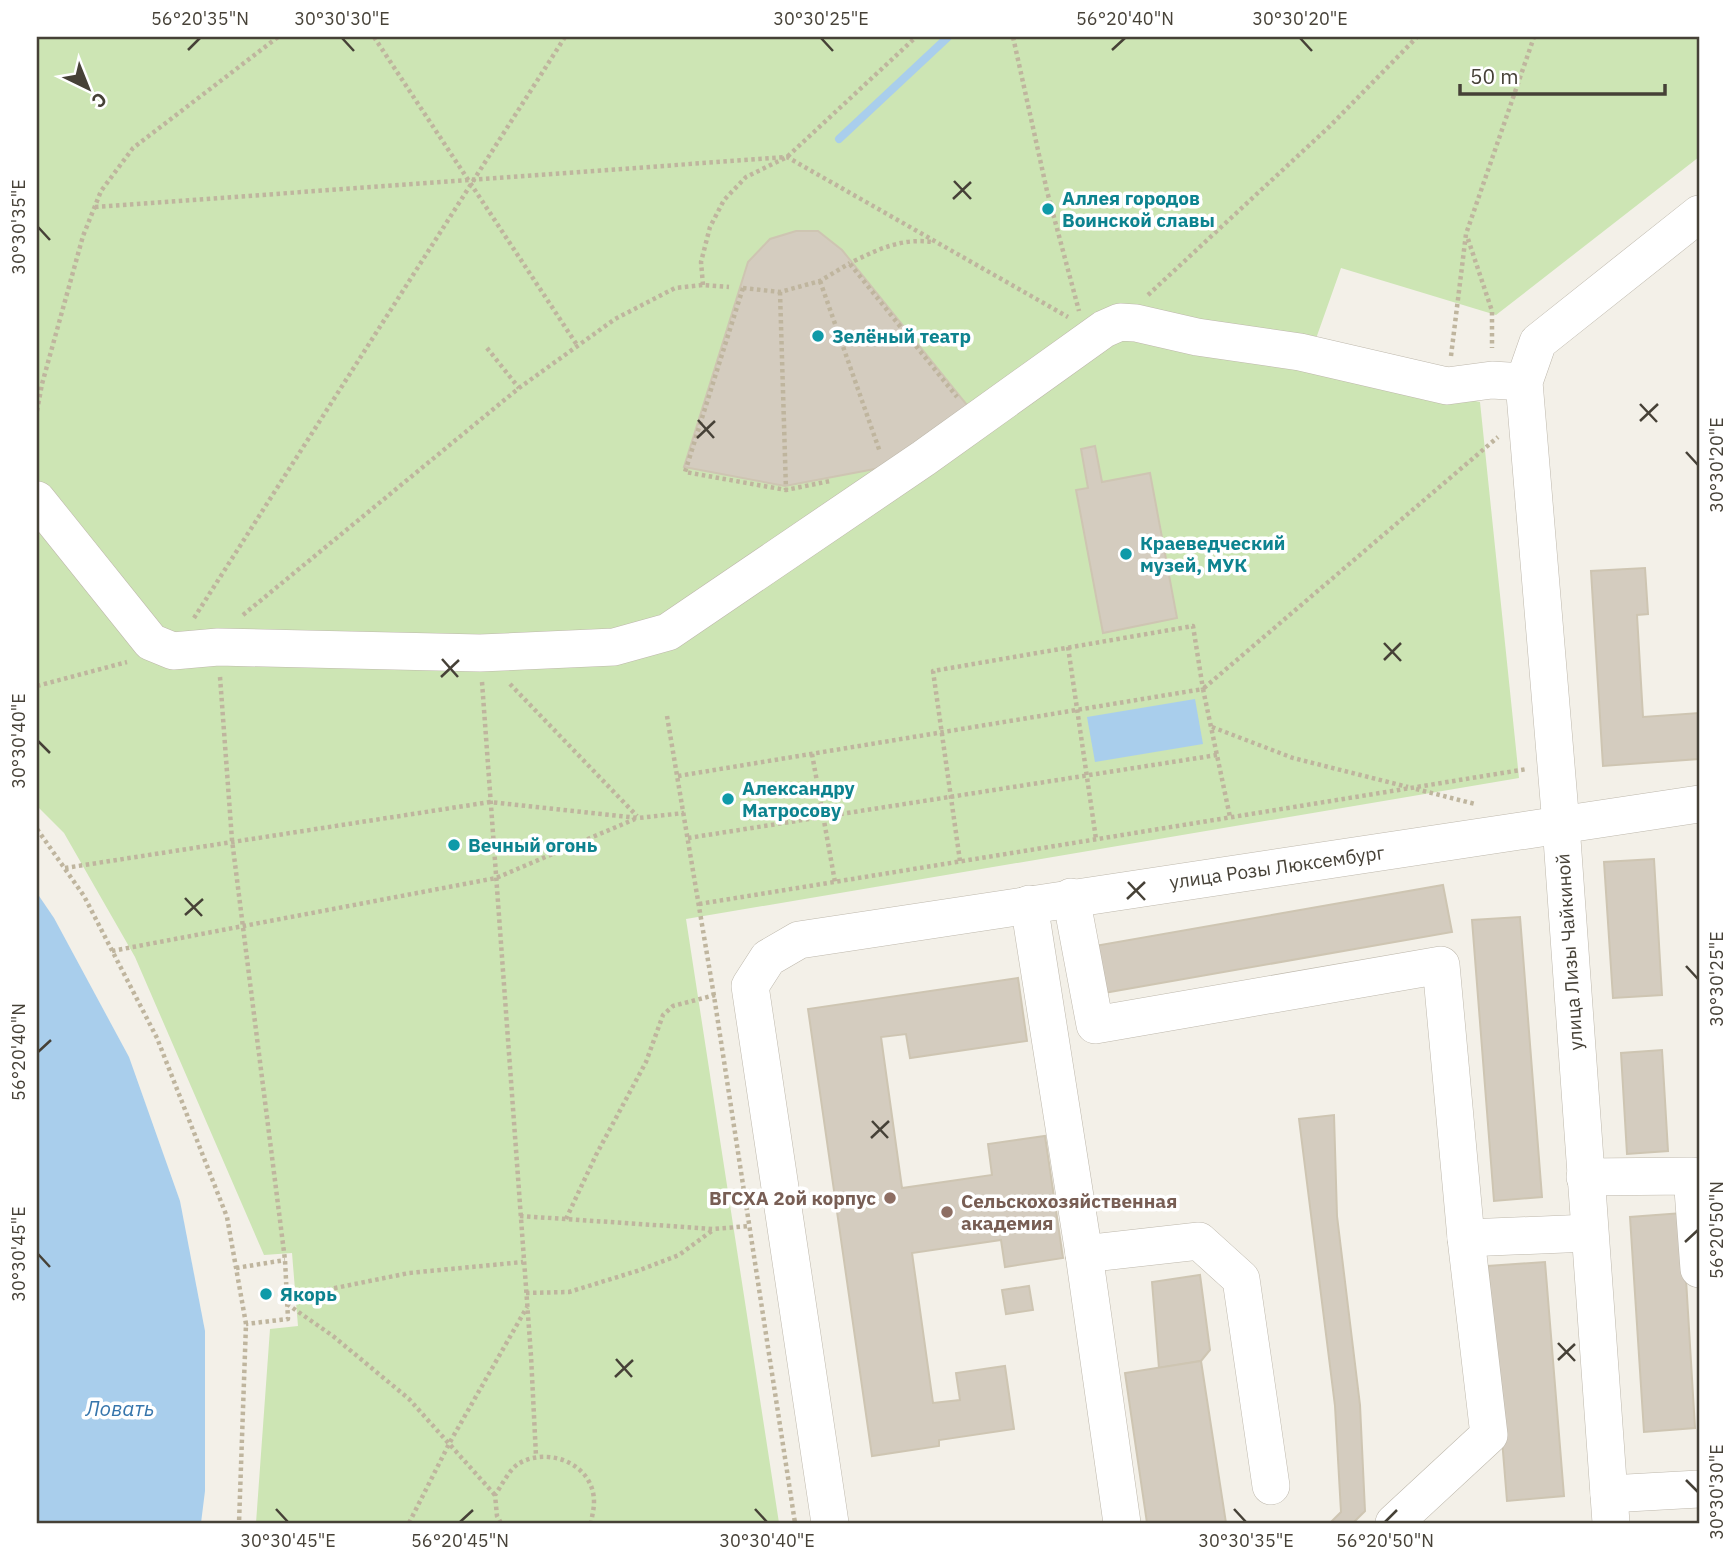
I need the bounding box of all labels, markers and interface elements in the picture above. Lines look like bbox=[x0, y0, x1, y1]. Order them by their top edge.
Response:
text: 56°20'35"N bbox=[151, 7, 249, 30]
text: 30°30'30"E bbox=[294, 7, 390, 30]
text: 30°30'25"E bbox=[773, 7, 869, 30]
text: 56°20'40"N bbox=[1076, 7, 1174, 30]
text: 30°30'20"E bbox=[1252, 7, 1348, 30]
north arrow bbox=[52, 52, 122, 122]
scale bar bbox=[1460, 52, 1664, 96]
text: 50 m bbox=[1470, 62, 1519, 90]
text: С bbox=[87, 87, 112, 113]
text: 30°30'35"E bbox=[7, 179, 30, 275]
place label: Аллея городов Воинской славы bbox=[1062, 186, 1215, 232]
marker: Аллея городов Воинской славы bbox=[1040, 201, 1056, 217]
place label: Зелёный театр bbox=[832, 324, 971, 348]
marker: Зелёный театр bbox=[810, 328, 826, 344]
text: 30°30'20"E bbox=[1705, 417, 1728, 513]
place label: Краеведческий музей, МУК bbox=[1140, 531, 1285, 577]
marker: Краеведческий музей, МУК bbox=[1118, 546, 1134, 562]
text: 30°30'40"E bbox=[7, 693, 30, 789]
place label: Александру Матросову bbox=[742, 776, 856, 822]
marker: Александру Матросову bbox=[720, 791, 736, 807]
place label: Вечный огонь bbox=[468, 833, 598, 857]
marker: Вечный огонь bbox=[446, 837, 462, 853]
street label: улица Розы Люксембург bbox=[1168, 840, 1386, 894]
street label: улица Лизы Чайкиной bbox=[1550, 853, 1588, 1051]
text: 30°30'25"E bbox=[1705, 931, 1728, 1027]
text: 56°20'40"N bbox=[7, 1003, 30, 1101]
text: 56°20'50"N bbox=[1705, 1181, 1728, 1279]
place label: ВГСХА 2ой корпус bbox=[709, 1186, 876, 1210]
place label: Сельскохозяйственная академия bbox=[961, 1189, 1177, 1235]
marker: ВГСХА 2ой корпус bbox=[882, 1190, 898, 1206]
marker: Сельскохозяйственная академия bbox=[939, 1204, 955, 1220]
text: 30°30'45"E bbox=[7, 1206, 30, 1302]
place label: Якорь bbox=[280, 1282, 337, 1306]
marker: Якорь bbox=[258, 1286, 274, 1302]
water label: Ловать bbox=[85, 1394, 154, 1422]
text: 30°30'30"E bbox=[1705, 1444, 1728, 1540]
text: 30°30'45"E bbox=[240, 1529, 336, 1552]
text: 56°20'45"N bbox=[411, 1529, 509, 1552]
text: 30°30'40"E bbox=[719, 1529, 815, 1552]
text: 30°30'35"E bbox=[1198, 1529, 1294, 1552]
text: 56°20'50"N bbox=[1336, 1529, 1434, 1552]

